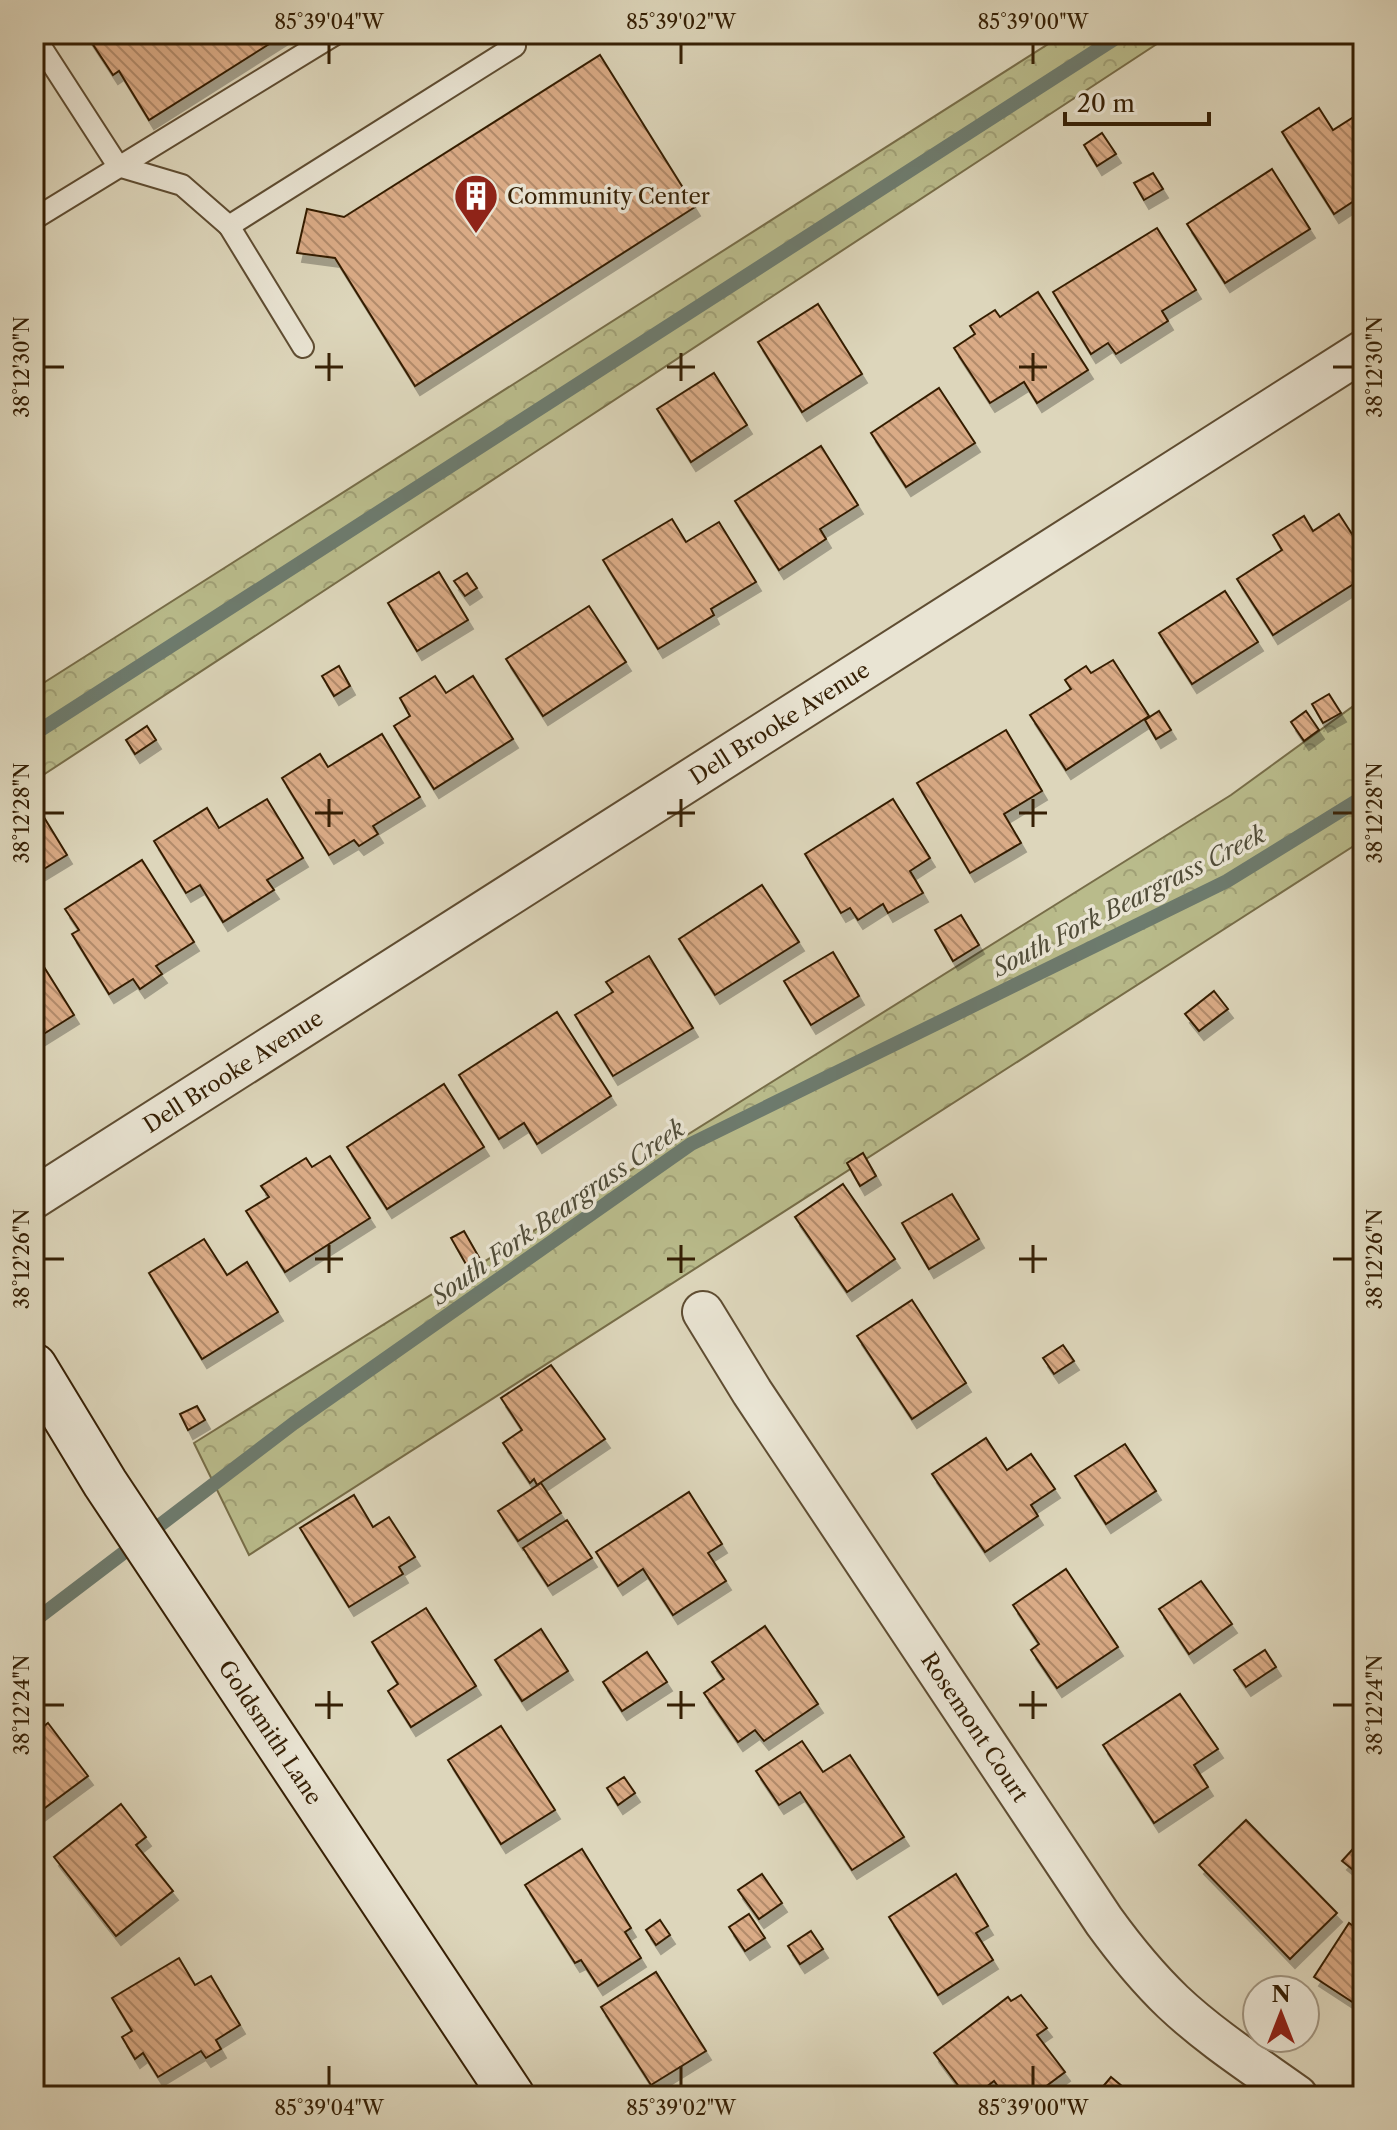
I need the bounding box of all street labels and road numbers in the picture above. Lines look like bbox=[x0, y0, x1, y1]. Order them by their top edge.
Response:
street label: Dell Brooke Avenue bbox=[685, 656, 874, 790]
street label: Dell Brooke Avenue bbox=[138, 1004, 328, 1138]
street label: Rosemont Court bbox=[915, 1647, 1034, 1807]
street label: Goldsmith Lane bbox=[213, 1655, 328, 1809]

